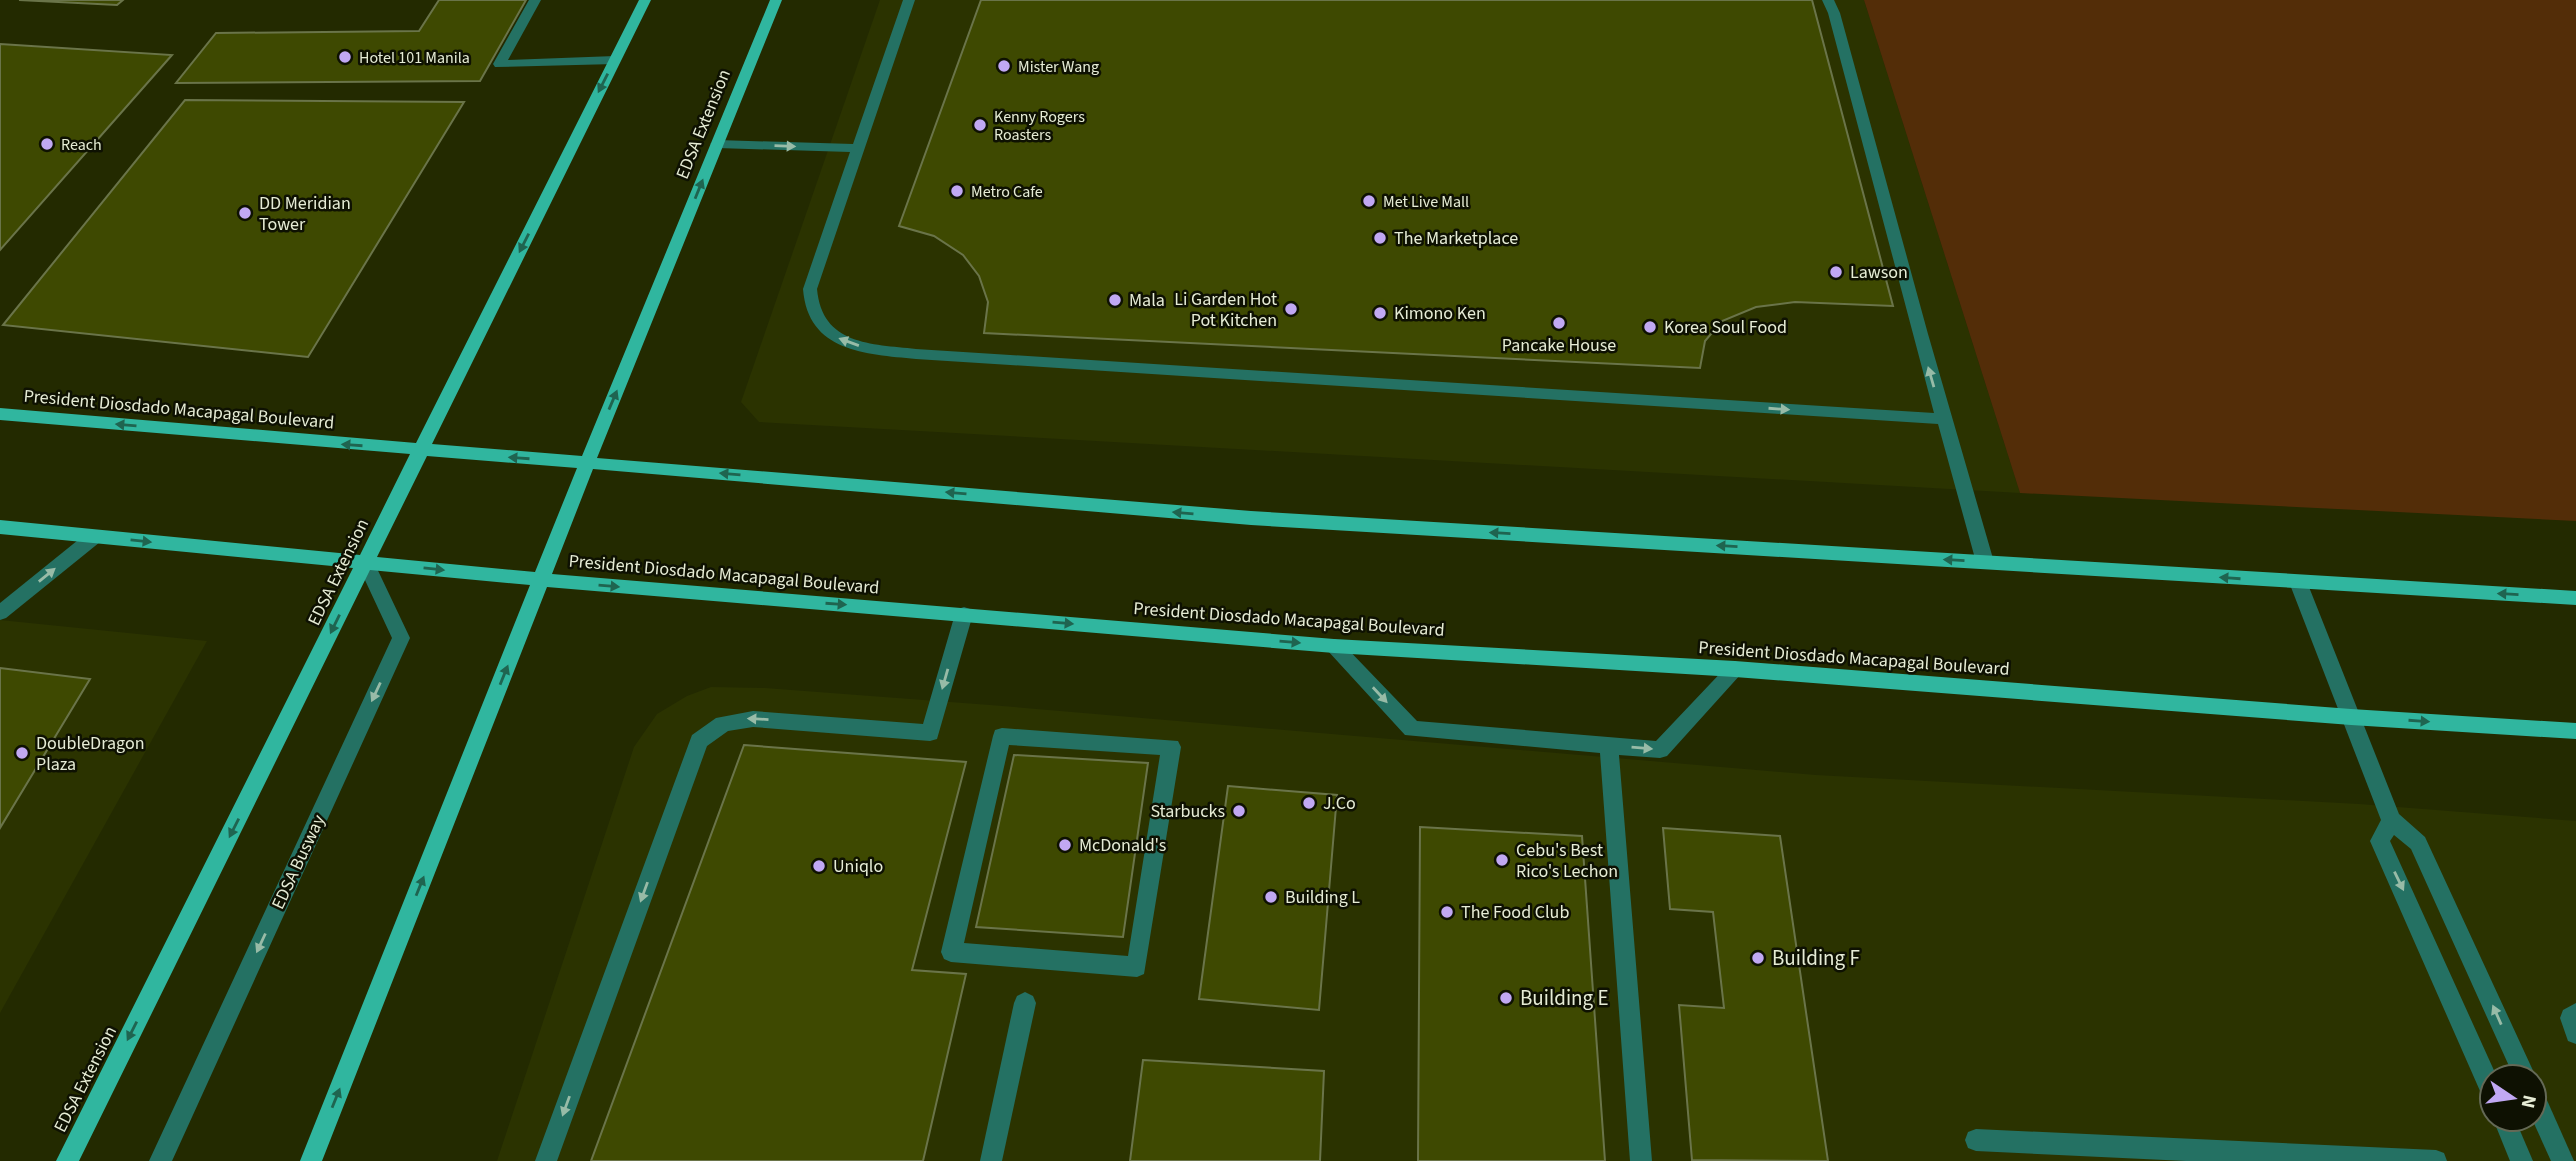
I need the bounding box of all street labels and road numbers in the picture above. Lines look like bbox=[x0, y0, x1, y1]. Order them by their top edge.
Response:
street label: EDSA Extension bbox=[670, 66, 737, 183]
street label: President Diosdado Macapagal Boulevard bbox=[23, 383, 335, 436]
street label: EDSA Extension bbox=[302, 514, 375, 630]
street label: President Diosdado Macapagal Boulevard bbox=[568, 548, 880, 601]
street label: President Diosdado Macapagal Boulevard bbox=[1133, 596, 1445, 643]
street label: President Diosdado Macapagal Boulevard bbox=[1698, 635, 2010, 682]
street label: EDSA Busway bbox=[266, 810, 332, 914]
street label: EDSA Extension bbox=[48, 1022, 123, 1137]

